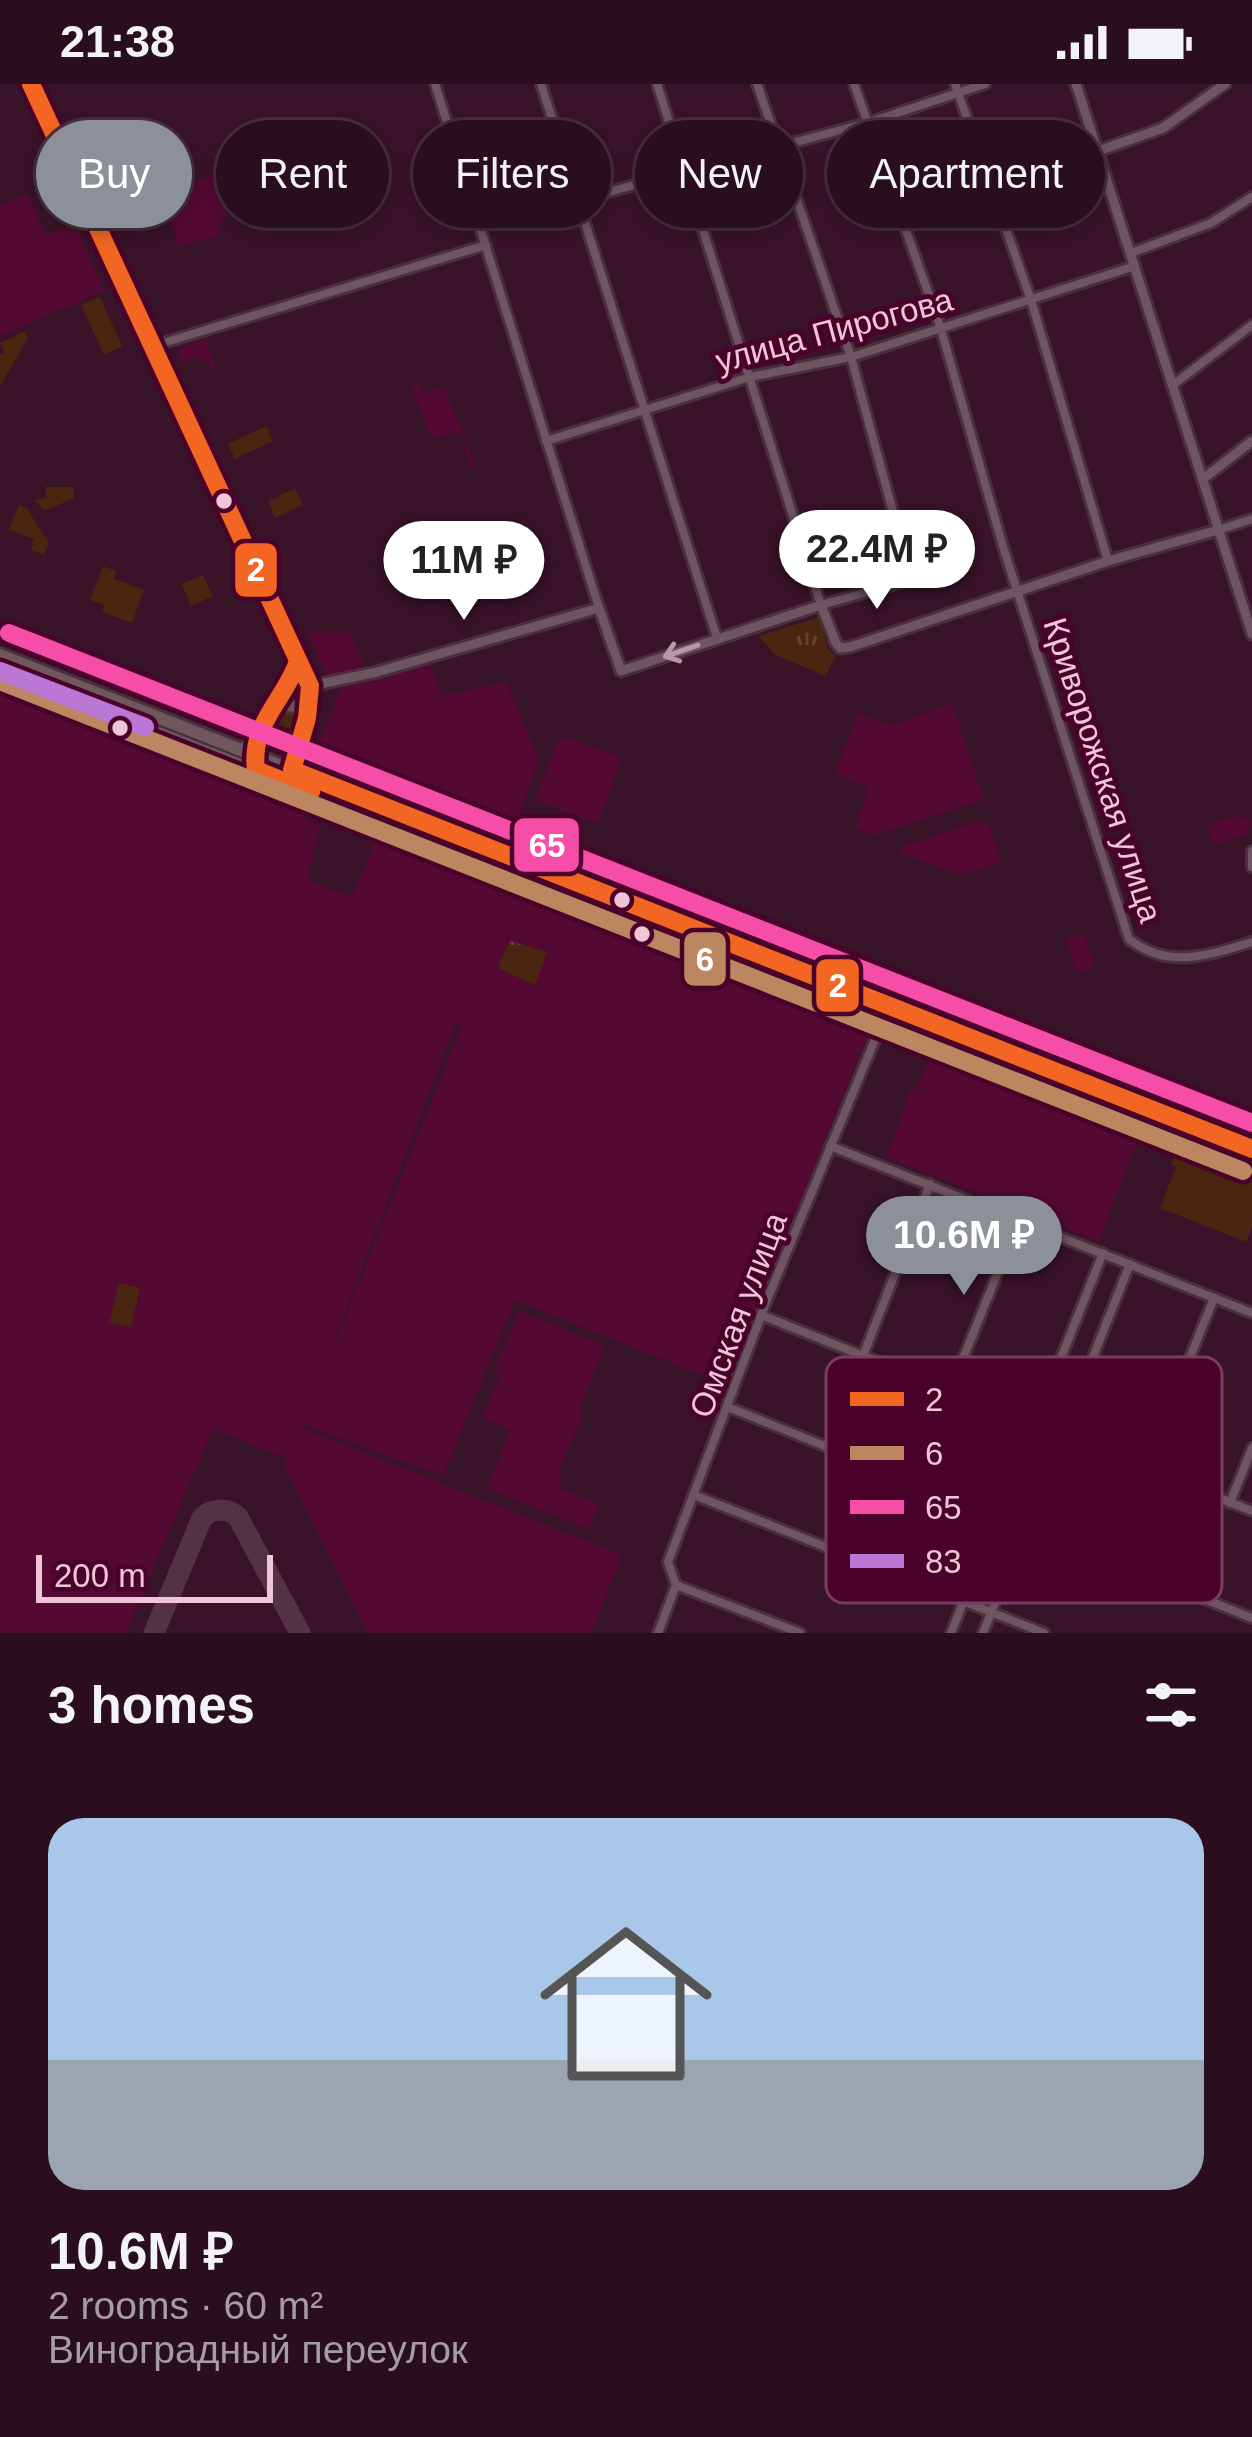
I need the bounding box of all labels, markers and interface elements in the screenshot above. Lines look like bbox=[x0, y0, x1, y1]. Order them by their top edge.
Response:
text: 21:38 bbox=[60, 16, 175, 67]
chip: Buy bbox=[36, 120, 192, 228]
chip: Rent bbox=[216, 120, 389, 228]
chip: Filters bbox=[413, 120, 611, 228]
chip: New bbox=[635, 120, 803, 228]
chip: Apartment bbox=[827, 120, 1105, 228]
street label: улица Пирогова bbox=[711, 280, 957, 379]
unlabelled marker bbox=[213, 490, 235, 512]
pin: 22.4M ₽ bbox=[766, 510, 988, 612]
pin: 11M ₽ bbox=[380, 521, 548, 623]
text: 22.4M ₽ bbox=[806, 527, 948, 570]
text: 11M ₽ bbox=[410, 538, 518, 581]
line badge: 2 bbox=[233, 541, 279, 599]
text: 2 bbox=[247, 551, 265, 588]
street label: Криворожская улица bbox=[1036, 613, 1170, 927]
one-way arrow bbox=[663, 642, 700, 663]
unlabelled marker bbox=[109, 717, 131, 739]
line badge: 65 bbox=[512, 816, 581, 874]
text: 65 bbox=[529, 827, 565, 864]
unlabelled marker bbox=[611, 889, 633, 911]
unlabelled marker bbox=[631, 923, 653, 945]
line badge: 6 bbox=[682, 930, 728, 988]
text: 6 bbox=[696, 941, 714, 978]
line badge: 2 bbox=[814, 957, 861, 1014]
text: 2 bbox=[829, 967, 847, 1004]
pin: 10.6M ₽ bbox=[853, 1196, 1075, 1298]
street label: Омская улица bbox=[682, 1207, 794, 1423]
text: 10.6M ₽ bbox=[893, 1213, 1035, 1256]
legend bbox=[826, 1357, 1222, 1603]
text: 2 bbox=[925, 1381, 943, 1418]
text: 6 bbox=[925, 1435, 943, 1472]
text: 65 bbox=[925, 1489, 962, 1526]
text: 83 bbox=[925, 1543, 962, 1580]
scale bar bbox=[36, 1549, 273, 1602]
text: 200 m bbox=[54, 1557, 146, 1594]
icon: filters bbox=[1138, 1672, 1204, 1738]
text: 3 homes bbox=[48, 1677, 255, 1734]
icon: home bbox=[518, 1896, 734, 2112]
text: 10.6M ₽ bbox=[48, 2223, 234, 2280]
text: 2 rooms · 60 m² bbox=[48, 2284, 323, 2327]
text: Виноградный переулок bbox=[48, 2328, 468, 2371]

